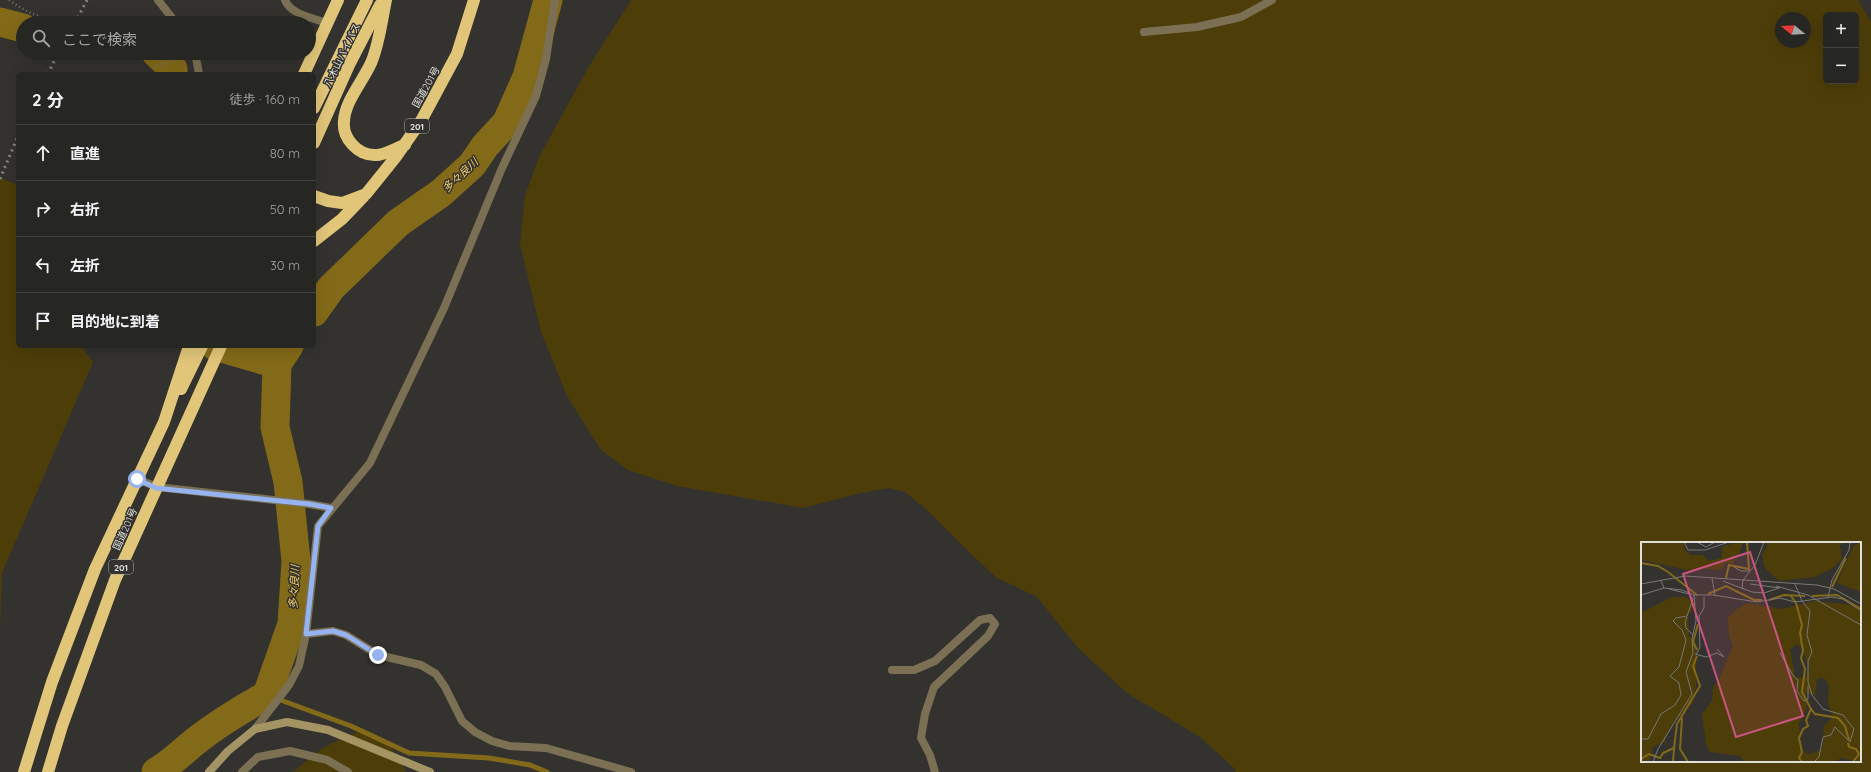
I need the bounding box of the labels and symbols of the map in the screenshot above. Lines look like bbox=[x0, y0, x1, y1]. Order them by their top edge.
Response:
north arrow bbox=[1775, 12, 1811, 48]
street label: 八木山バイパス bbox=[321, 21, 363, 89]
street label: 国道201号 bbox=[409, 64, 443, 110]
road number: 201 bbox=[405, 119, 429, 133]
water label: 多々良川 bbox=[439, 154, 482, 195]
route start bbox=[128, 470, 146, 488]
street label: 国道201号 bbox=[110, 506, 140, 552]
inset map bbox=[1641, 542, 1861, 762]
road number: 201 bbox=[109, 560, 133, 574]
water label: 多々良川 bbox=[286, 564, 302, 609]
route end bbox=[369, 646, 387, 664]

